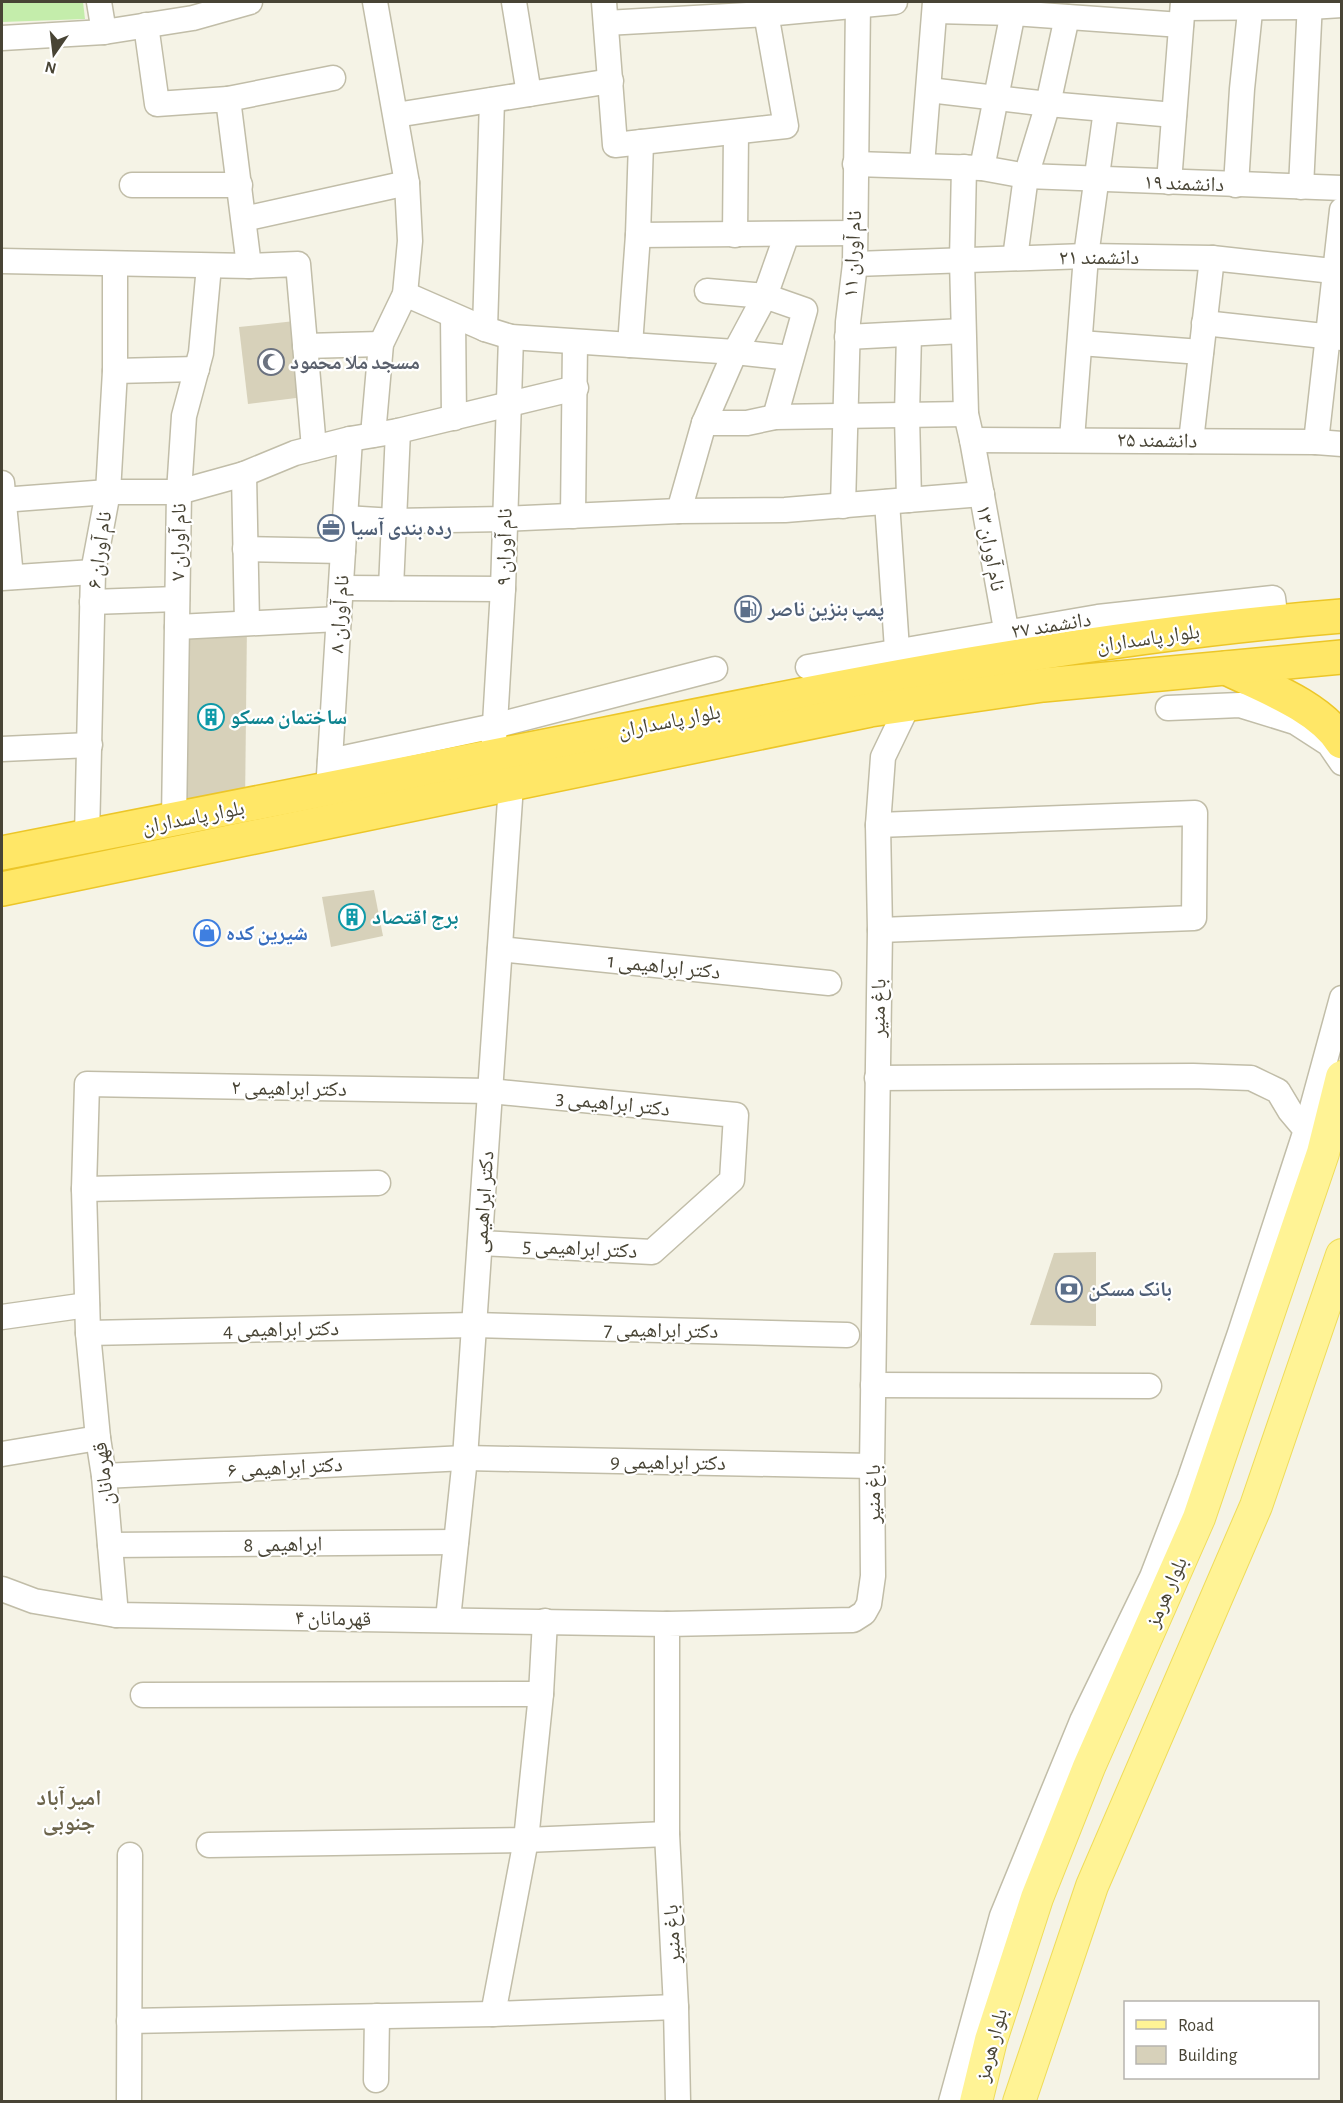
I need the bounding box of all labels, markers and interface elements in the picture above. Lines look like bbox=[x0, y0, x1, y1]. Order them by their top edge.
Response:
north arrow bbox=[24, 24, 84, 84]
text: N bbox=[43, 58, 58, 77]
street label: دانشمند ۱۹ bbox=[1143, 172, 1225, 195]
street label: نام آوران ۱۱ bbox=[839, 210, 868, 298]
street label: دانشمند ۲۱ bbox=[1059, 247, 1139, 268]
mosque icon: مسجد ملا محمود bbox=[256, 347, 286, 377]
place label: مسجد ملا محمود bbox=[290, 352, 420, 374]
street label: دانشمند ۲۵ bbox=[1117, 429, 1197, 452]
street label: نام آوران ۷ bbox=[167, 503, 193, 581]
street label: نام آوران ۱۳ bbox=[970, 503, 1009, 593]
street label: نام آوران ۹ bbox=[493, 508, 519, 586]
street label: نام آوران ۶ bbox=[83, 510, 118, 591]
office icon: رده بندی آسیا bbox=[316, 513, 346, 543]
place label: رده بندی آسیا bbox=[350, 517, 452, 540]
street label: نام آوران ۸ bbox=[326, 574, 356, 654]
fuel station icon: پمپ بنزین ناصر bbox=[733, 594, 763, 624]
place label: پمپ بنزین ناصر bbox=[767, 599, 884, 622]
street label: دانشمند ۲۷ bbox=[1010, 609, 1092, 642]
street label: بلوار پاسداران bbox=[1095, 621, 1201, 657]
street label: بلوار پاسداران bbox=[616, 701, 722, 743]
building icon: ساختمان مسکو bbox=[196, 702, 226, 732]
place label: ساختمان مسکو bbox=[230, 707, 347, 729]
street label: بلوار پاسداران bbox=[140, 797, 246, 839]
building icon: برج اقتصاد bbox=[337, 902, 367, 932]
place label: برج اقتصاد bbox=[372, 907, 458, 930]
shop icon: شیرین کده bbox=[192, 918, 222, 948]
place label: شیرین کده bbox=[226, 923, 308, 946]
street label: دکتر ابراهیمی 1 bbox=[606, 950, 721, 985]
street label: باغ منیر bbox=[867, 978, 892, 1039]
street label: دکتر ابراهیمی ۲ bbox=[231, 1077, 347, 1102]
street label: دکتر ابراهیمی 3 bbox=[555, 1087, 671, 1122]
street label: دکتر ابراهیمی bbox=[469, 1150, 500, 1254]
street label: دکتر ابراهیمی 5 bbox=[522, 1235, 638, 1264]
bank icon: بانک مسکن bbox=[1054, 1274, 1084, 1304]
place label: بانک مسکن bbox=[1088, 1279, 1172, 1302]
street label: دکتر ابراهیمی 4 bbox=[223, 1318, 339, 1343]
street label: دکتر ابراهیمی 7 bbox=[603, 1319, 719, 1344]
street label: قهرمانان bbox=[89, 1441, 119, 1507]
street label: دکتر ابراهیمی 9 bbox=[610, 1451, 726, 1476]
street label: دکتر ابراهیمی ۶ bbox=[227, 1454, 343, 1483]
street label: باغ منیر bbox=[863, 1465, 886, 1525]
street label: ابراهیمی 8 bbox=[243, 1533, 323, 1558]
street label: بلوار هرمز bbox=[1141, 1554, 1192, 1632]
street label: قهرمانان ۴ bbox=[295, 1607, 371, 1631]
district label: امير آباد جنوبی bbox=[37, 1786, 101, 1836]
street label: باغ منیر bbox=[660, 1904, 687, 1965]
legend bbox=[1124, 2001, 1319, 2079]
street label: بلوار هرمز bbox=[971, 2006, 1012, 2085]
text: Road bbox=[1178, 2017, 1214, 2035]
text: Building bbox=[1178, 2047, 1238, 2065]

